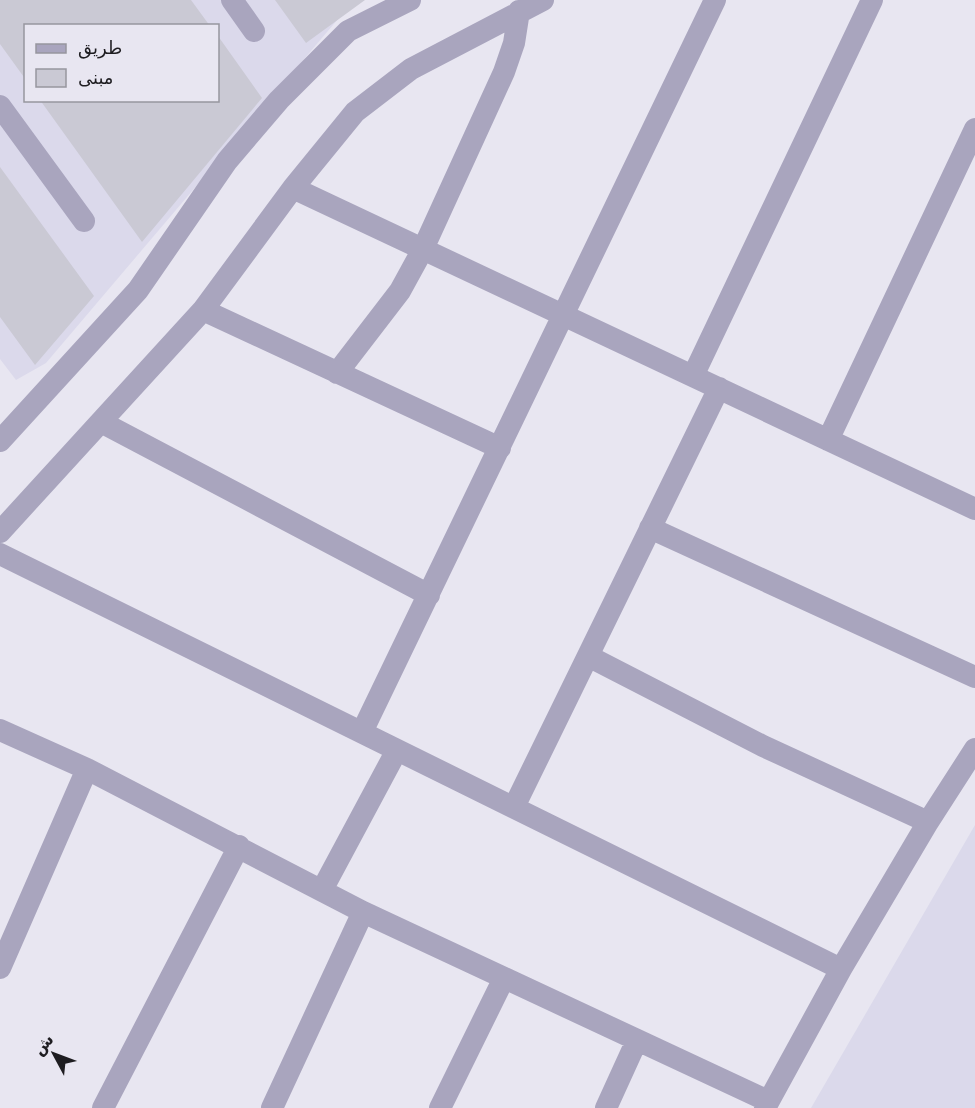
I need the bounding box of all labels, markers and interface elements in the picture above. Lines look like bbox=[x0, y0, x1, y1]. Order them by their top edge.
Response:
legend bbox=[24, 24, 219, 102]
text: طريق bbox=[78, 37, 122, 59]
text: مبنى bbox=[78, 67, 114, 88]
north arrow bbox=[24, 1024, 84, 1084]
text: ش bbox=[29, 1030, 57, 1059]

